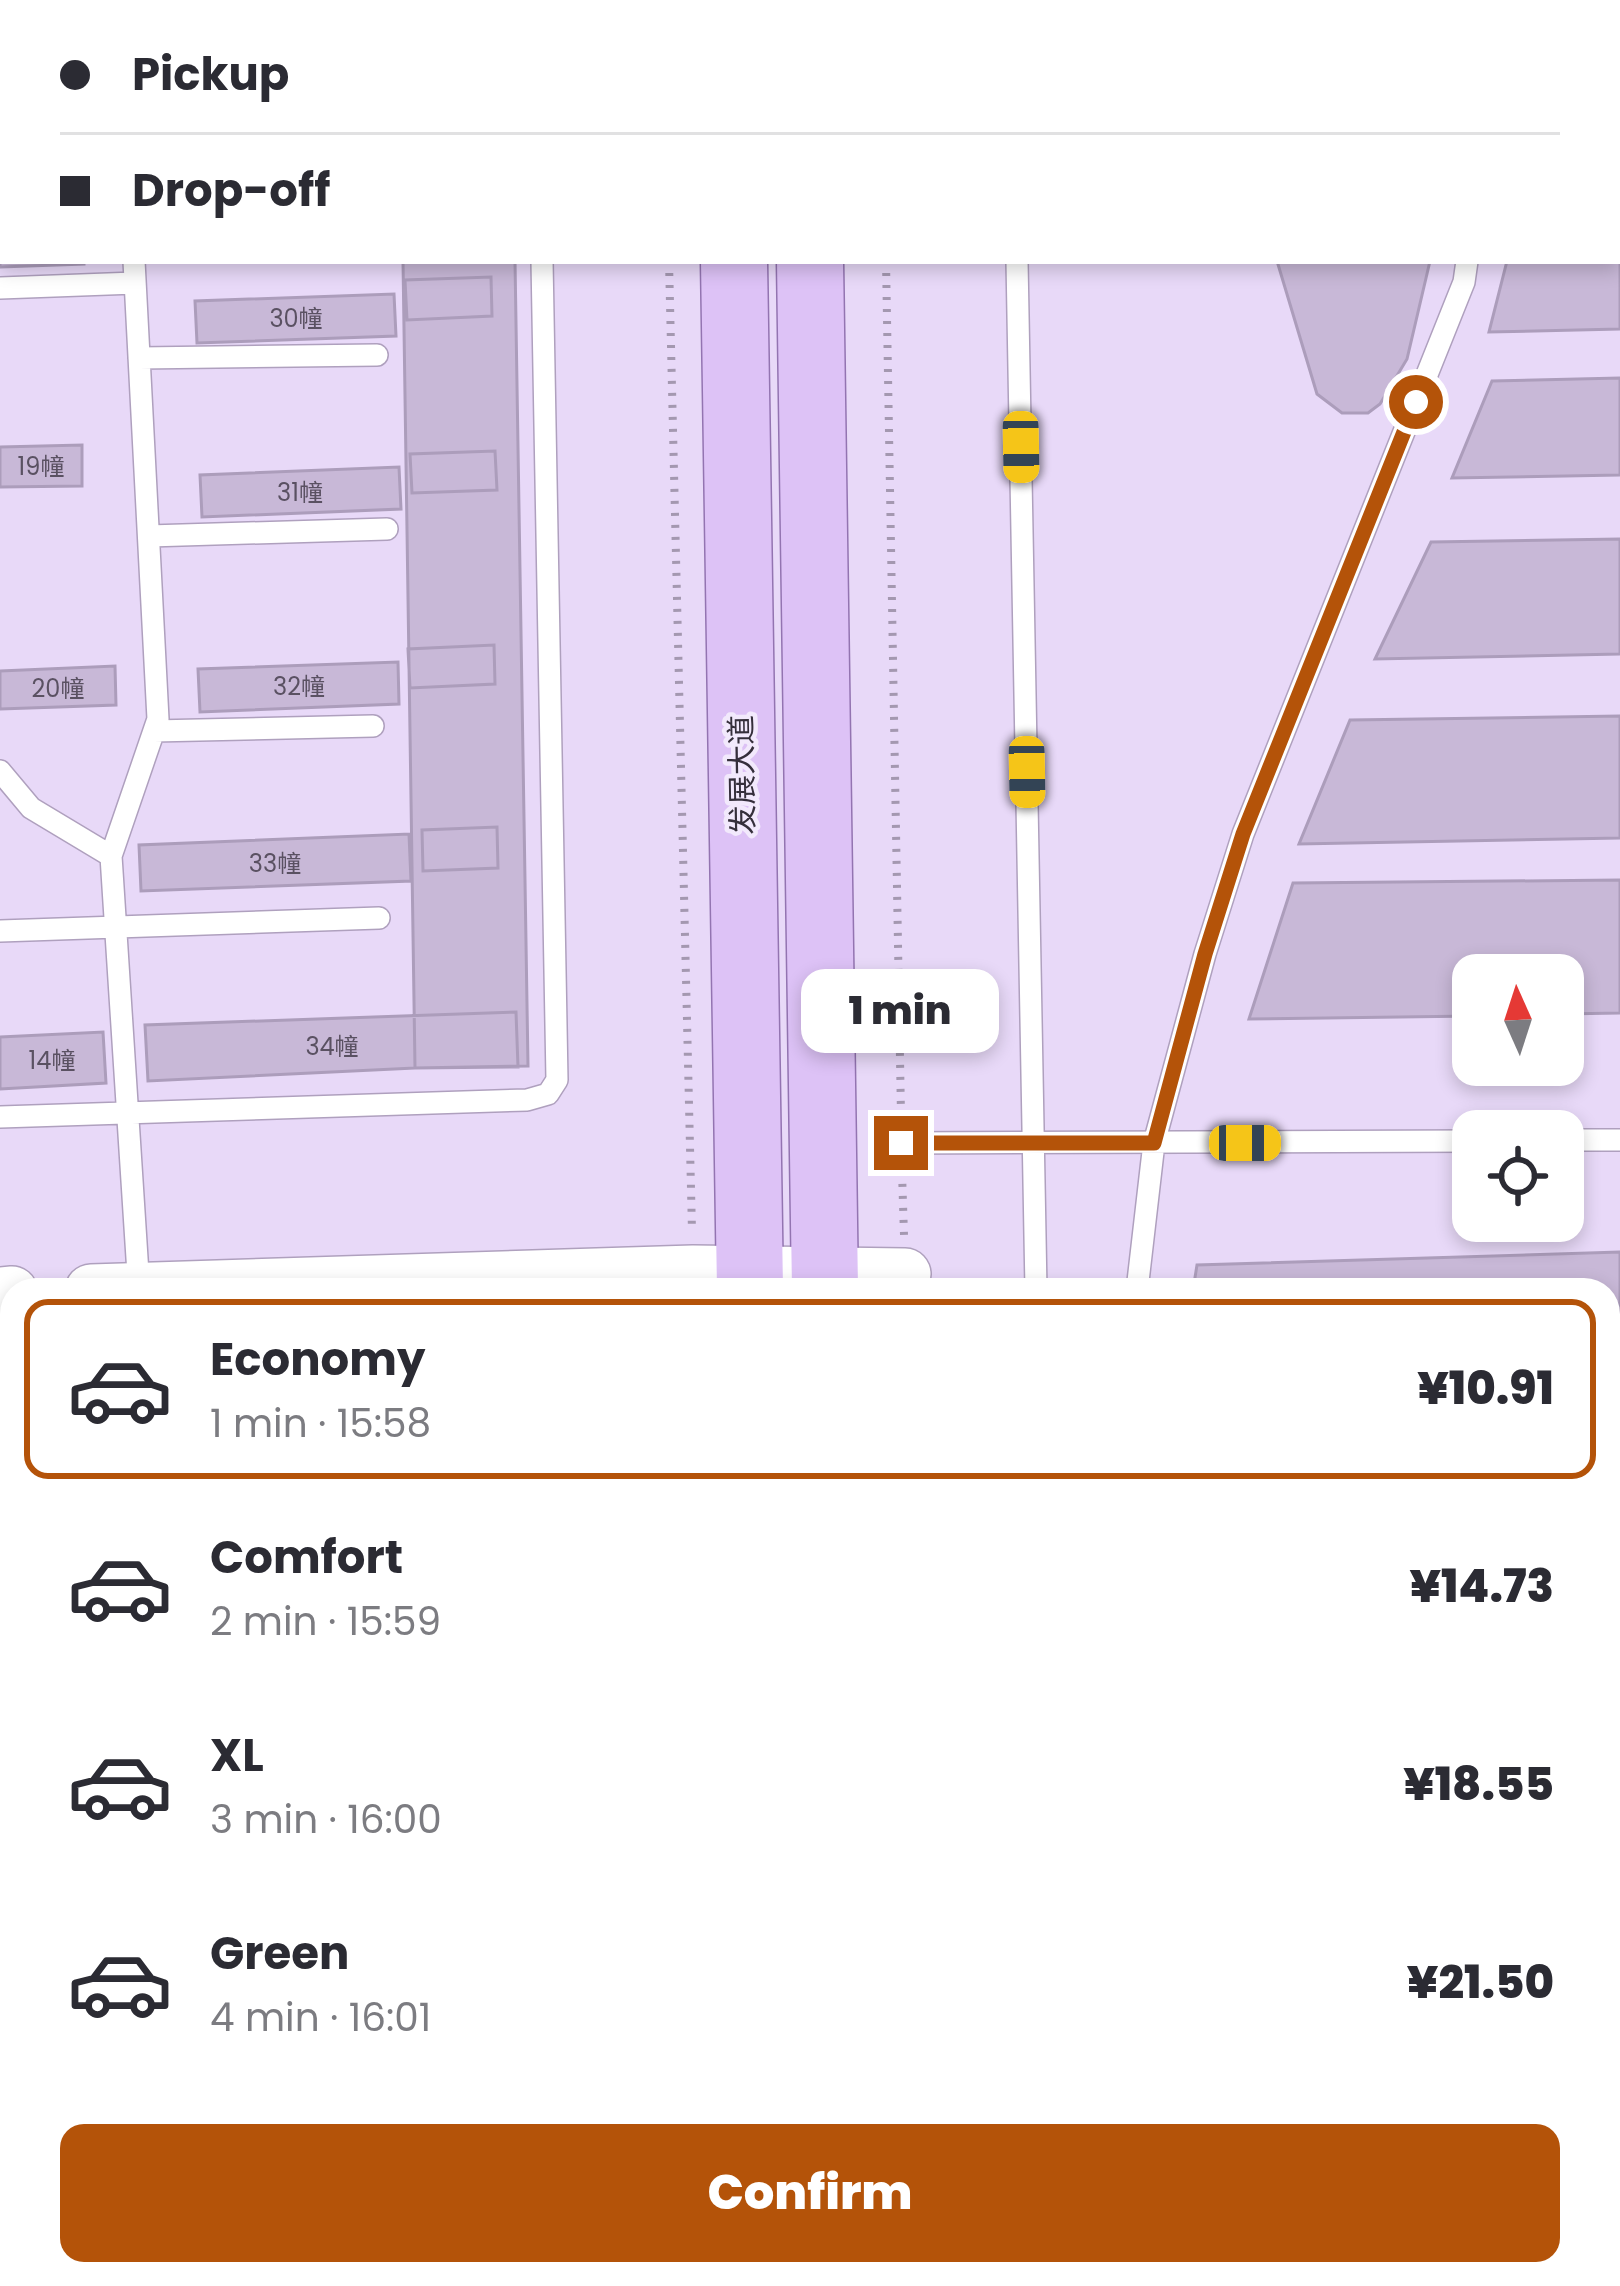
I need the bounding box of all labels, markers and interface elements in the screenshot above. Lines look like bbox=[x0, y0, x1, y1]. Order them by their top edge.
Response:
text: Pickup bbox=[132, 43, 289, 106]
text: Drop-off bbox=[132, 159, 330, 222]
house number: 30幢 bbox=[269, 302, 323, 335]
route start bbox=[1389, 375, 1443, 429]
car bbox=[1002, 411, 1040, 483]
house number: 19幢 bbox=[18, 450, 64, 483]
house number: 31幢 bbox=[277, 476, 323, 509]
house number: 32幢 bbox=[273, 670, 325, 703]
house number: 20幢 bbox=[32, 672, 84, 705]
street label: 发展大道 bbox=[719, 715, 765, 835]
car bbox=[1008, 736, 1046, 808]
house number: 33幢 bbox=[249, 847, 301, 880]
north arrow bbox=[1452, 954, 1584, 1086]
map controls bbox=[1452, 954, 1584, 1242]
callout: 1 min bbox=[802, 969, 1000, 1053]
text: 1 min bbox=[849, 983, 951, 1038]
house number: 34幢 bbox=[305, 1030, 359, 1063]
house number: 14幢 bbox=[29, 1044, 75, 1077]
button: locate bbox=[1452, 1110, 1584, 1242]
route end bbox=[874, 1116, 928, 1170]
car bbox=[1209, 1125, 1281, 1161]
text: Economy bbox=[210, 1328, 425, 1391]
icon: car bbox=[66, 1335, 174, 1443]
text: ¥10.91 bbox=[1417, 1357, 1554, 1420]
text: 1 min · 15:58 bbox=[210, 1396, 431, 1451]
text: Comfort bbox=[210, 1526, 403, 1589]
icon: car bbox=[66, 1533, 174, 1641]
text: ¥14.73 bbox=[1409, 1555, 1554, 1618]
text: 2 min · 15:59 bbox=[210, 1594, 441, 1649]
text: XL bbox=[210, 1724, 264, 1787]
icon: car bbox=[66, 1731, 174, 1839]
text: ¥18.55 bbox=[1403, 1753, 1554, 1816]
text: 3 min · 16:00 bbox=[210, 1792, 442, 1847]
text: Green bbox=[210, 1922, 349, 1985]
icon: car bbox=[66, 1929, 174, 2037]
text: ¥21.50 bbox=[1407, 1951, 1554, 2014]
text: 4 min · 16:01 bbox=[210, 1990, 431, 2045]
button: Confirm bbox=[60, 2124, 1560, 2262]

